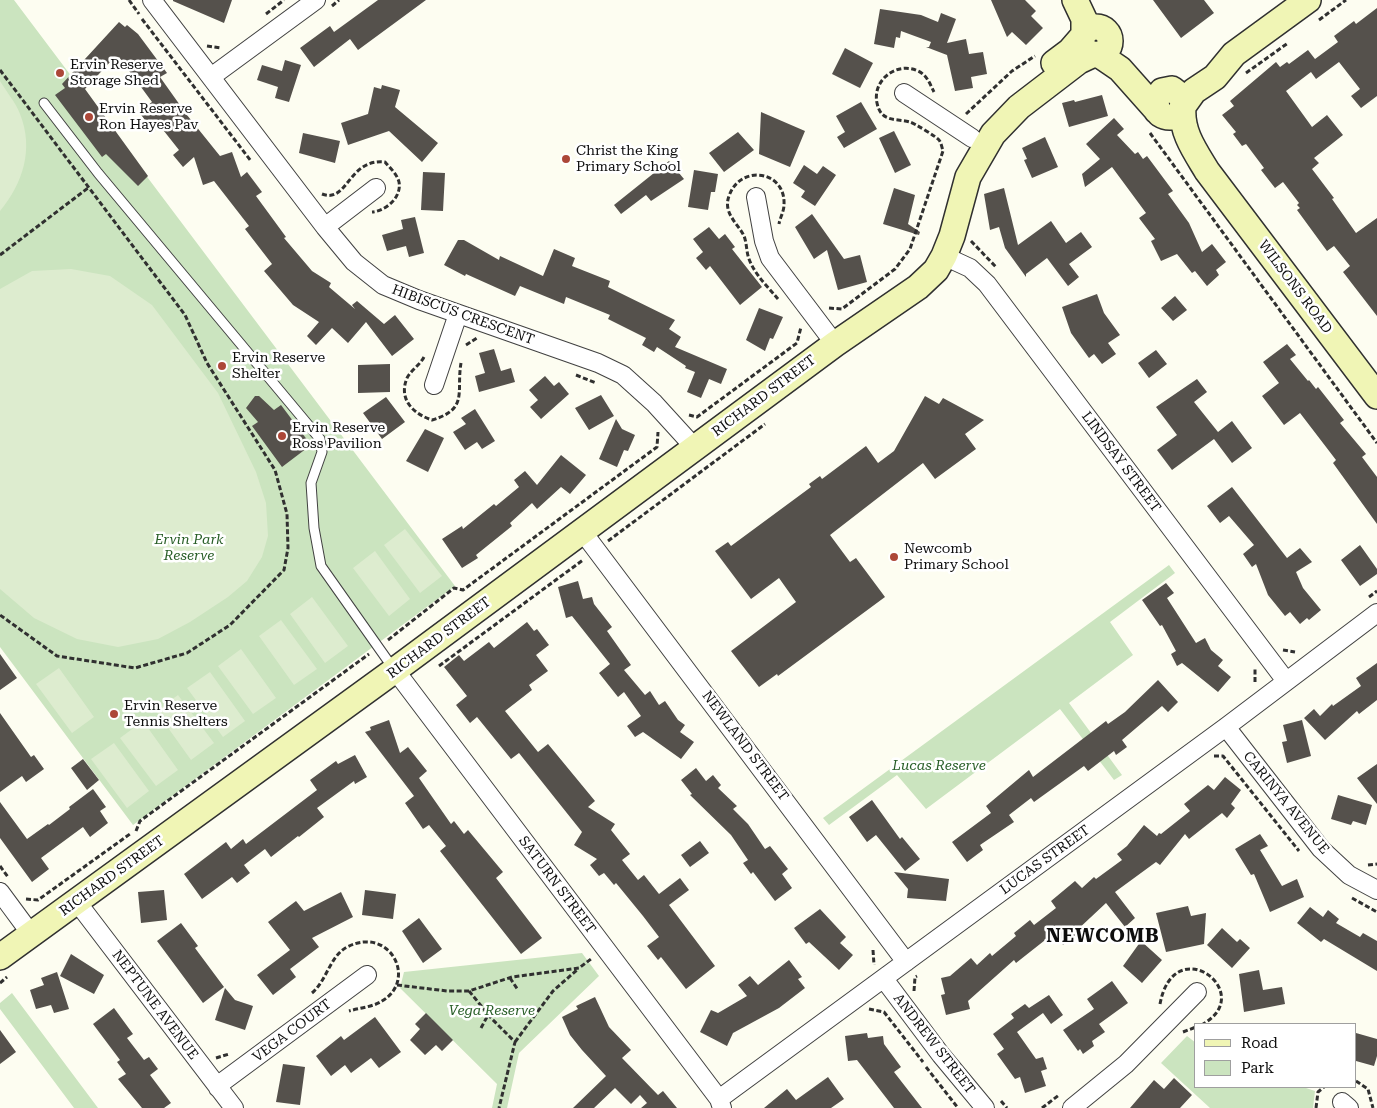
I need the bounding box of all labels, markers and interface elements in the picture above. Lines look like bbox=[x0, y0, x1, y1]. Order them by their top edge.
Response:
place label: Ervin Reserve Storage Shed bbox=[70, 57, 163, 90]
marker: Ervin Reserve Storage Shed bbox=[54, 67, 66, 79]
place label: Ervin Reserve Ron Hayes Pav bbox=[99, 101, 198, 134]
marker: Ervin Reserve Ron Hayes Pav bbox=[83, 111, 95, 123]
place label: Christ the King Primary School bbox=[576, 143, 681, 176]
marker: Christ the King Primary School bbox=[560, 153, 572, 165]
street label: WILSONS ROAD bbox=[1254, 237, 1336, 337]
street label: HIBISCUS CRESCENT bbox=[389, 281, 537, 349]
place label: Ervin Reserve Shelter bbox=[232, 350, 325, 382]
street label: RICHARD STREET bbox=[709, 352, 819, 440]
marker: Ervin Reserve Shelter bbox=[216, 360, 228, 372]
street label: LINDSAY STREET bbox=[1078, 408, 1164, 516]
place label: Ervin Reserve Ross Pavilion bbox=[292, 420, 385, 452]
marker: Ervin Reserve Ross Pavilion bbox=[276, 430, 288, 442]
park label: Ervin Park Reserve bbox=[154, 532, 224, 564]
place label: Newcomb Primary School bbox=[904, 541, 1009, 574]
marker: Newcomb Primary School bbox=[888, 551, 900, 563]
street label: RICHARD STREET bbox=[384, 594, 494, 682]
street label: NEWLAND STREET bbox=[698, 688, 792, 804]
place label: Ervin Reserve Tennis Shelters bbox=[124, 698, 228, 730]
marker: Ervin Reserve Tennis Shelters bbox=[108, 708, 120, 720]
street label: CARINYA AVENUE bbox=[1239, 748, 1333, 858]
park label: Lucas Reserve bbox=[892, 758, 986, 774]
street label: LUCAS STREET bbox=[997, 822, 1093, 898]
street label: RICHARD STREET bbox=[56, 832, 168, 920]
street label: SATURN STREET bbox=[515, 833, 599, 937]
district label: NEWCOMB bbox=[1045, 925, 1161, 947]
street label: NEPTUNE AVENUE bbox=[108, 947, 202, 1063]
street label: ANDREW STREET bbox=[890, 990, 978, 1098]
street label: VEGA COURT bbox=[249, 996, 335, 1066]
park label: Vega Reserve bbox=[449, 1003, 535, 1019]
legend bbox=[1194, 1023, 1357, 1088]
text: Road bbox=[1241, 1034, 1278, 1052]
text: Park bbox=[1241, 1059, 1274, 1077]

